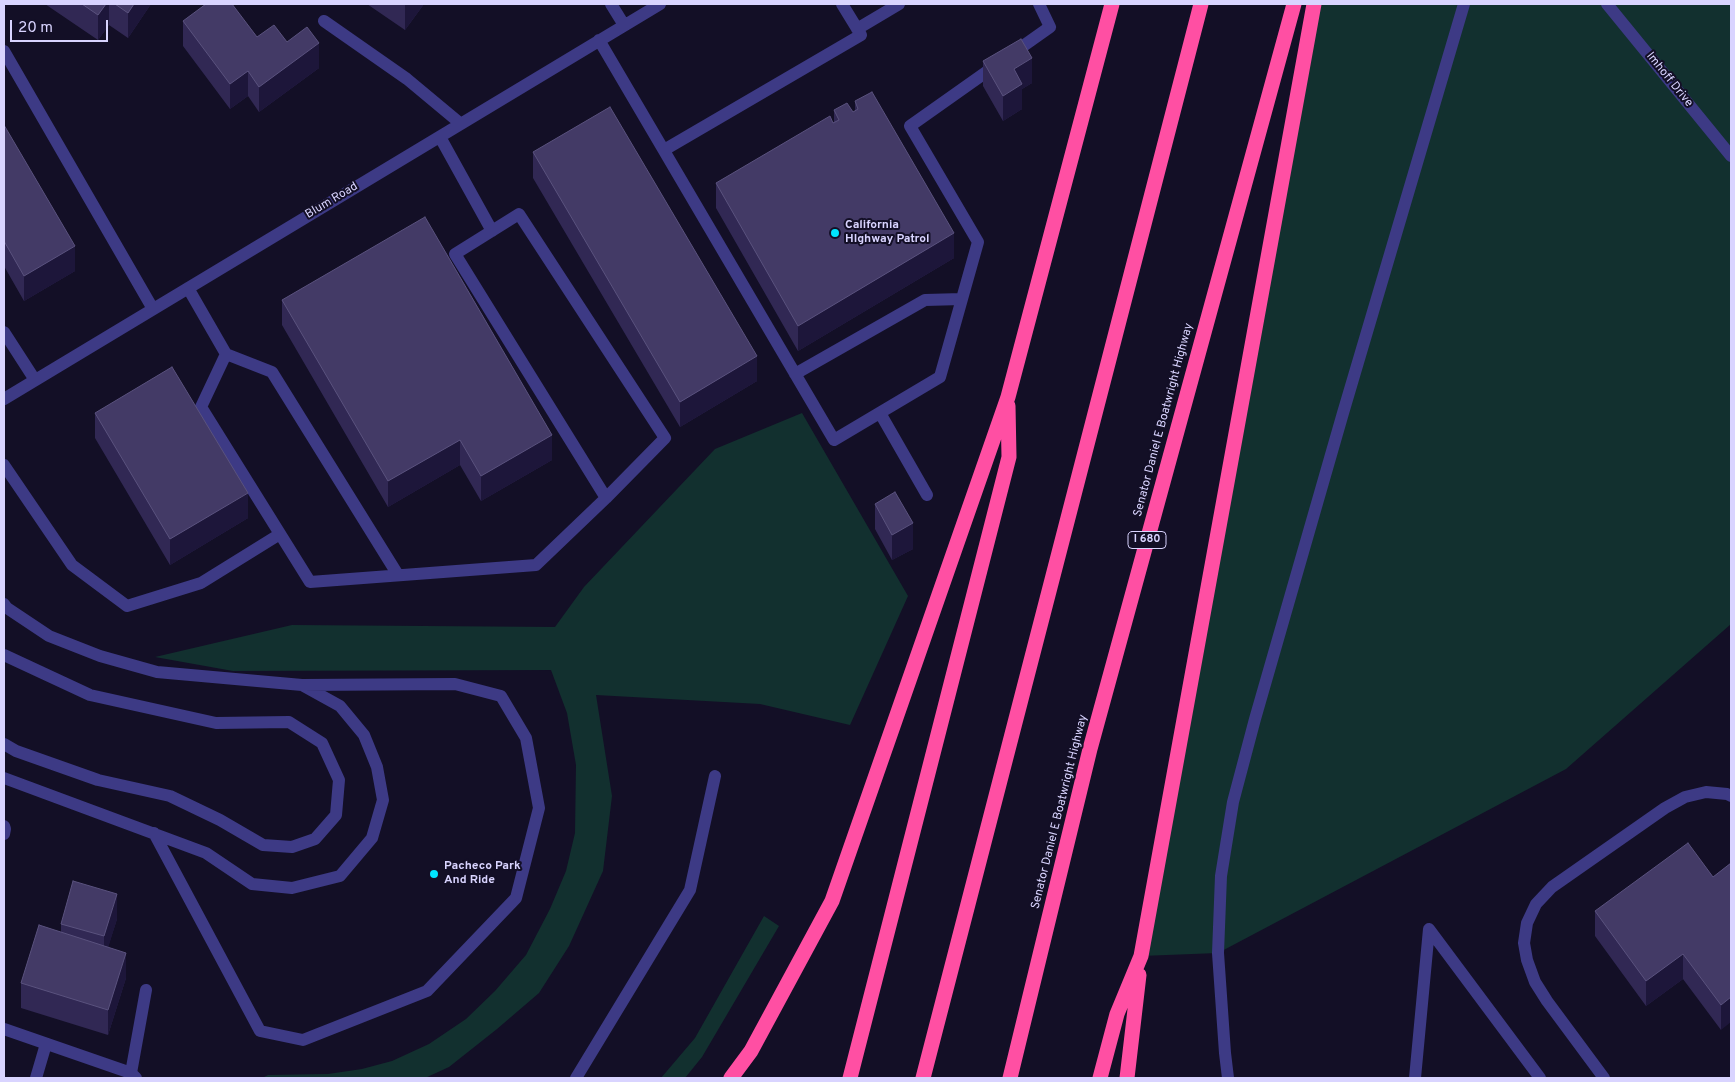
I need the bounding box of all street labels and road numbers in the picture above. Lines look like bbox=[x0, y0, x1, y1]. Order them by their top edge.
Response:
street label: Imhoff Drive bbox=[1642, 50, 1696, 110]
street label: Blum Road bbox=[303, 180, 361, 222]
street label: Senator Daniel E Boatwright Highway bbox=[1131, 322, 1197, 518]
road number: I 680 bbox=[1128, 532, 1166, 548]
street label: Senator Daniel E Boatwright Highway bbox=[1029, 713, 1091, 911]

